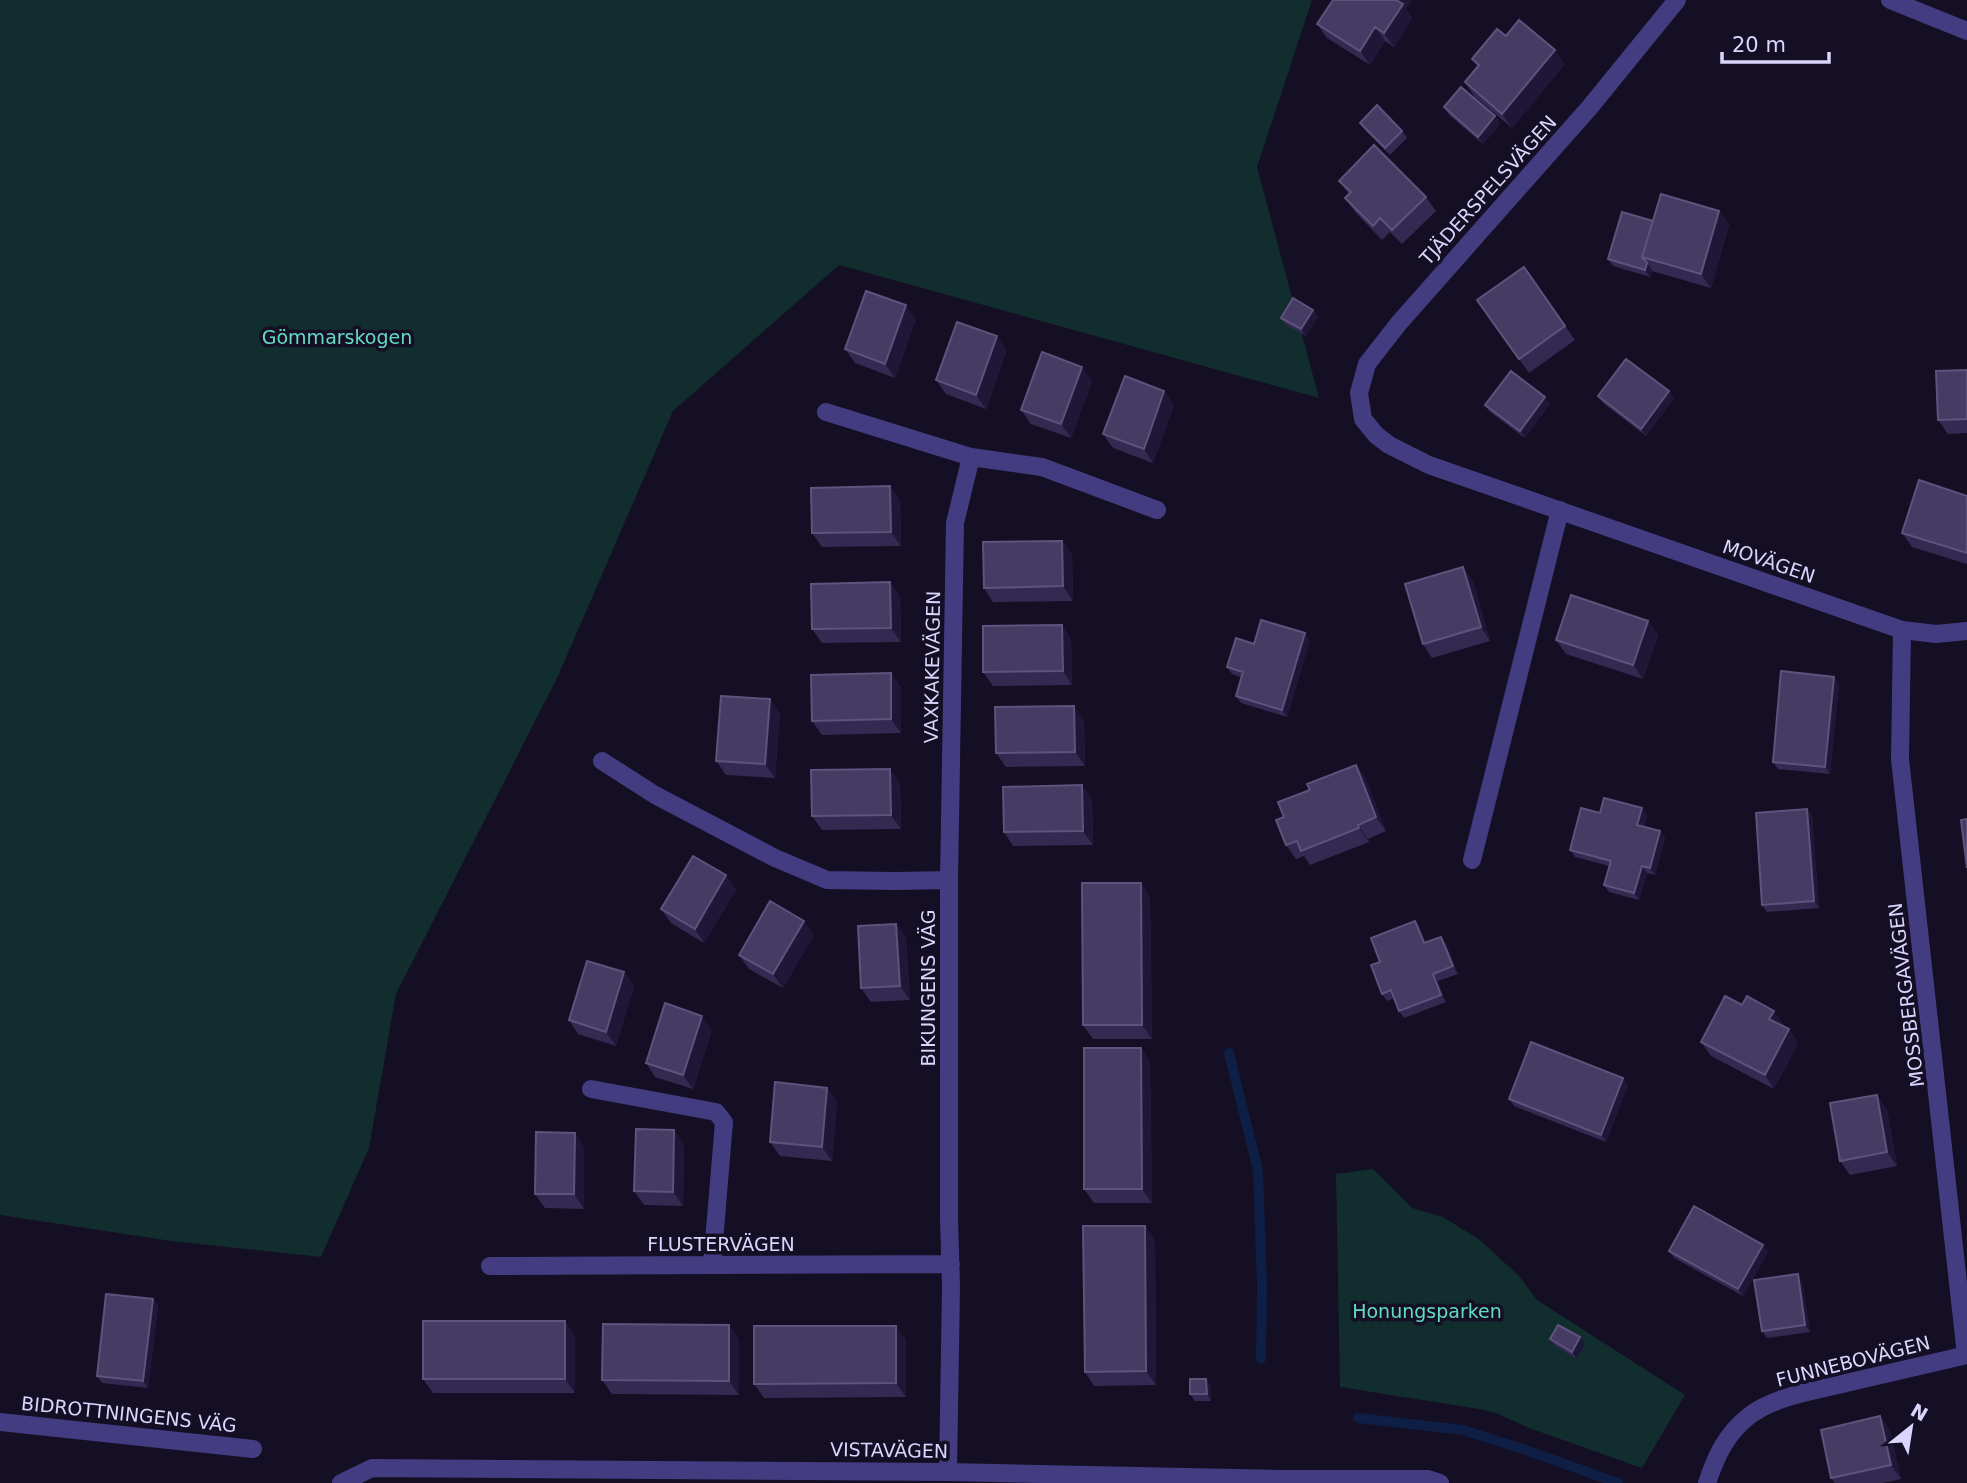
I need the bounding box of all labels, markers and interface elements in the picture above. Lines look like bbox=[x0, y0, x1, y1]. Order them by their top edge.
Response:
scale bar bbox=[1722, 21, 1829, 65]
text: 20 m bbox=[1732, 33, 1786, 57]
street label: TJÄDERSPELSVÄGEN bbox=[1414, 111, 1561, 270]
park label: Gömmarskogen bbox=[262, 326, 412, 348]
street label: MOVÄGEN bbox=[1720, 535, 1818, 587]
street label: VAXKAKEVÄGEN bbox=[920, 590, 944, 744]
street label: MOSSBERGAVÄGEN bbox=[1884, 902, 1928, 1088]
street label: BIKUNGENS VÄG bbox=[917, 910, 939, 1066]
street label: FLUSTERVÄGEN bbox=[647, 1233, 795, 1255]
park label: Honungsparken bbox=[1352, 1300, 1502, 1322]
street label: FUNNEBOVÄGEN bbox=[1774, 1331, 1932, 1391]
street label: BIDROTTNINGENS VÄG bbox=[20, 1392, 238, 1436]
north arrow bbox=[1876, 1392, 1946, 1462]
text: N bbox=[1907, 1399, 1932, 1426]
street label: VISTAVÄGEN bbox=[830, 1438, 948, 1462]

